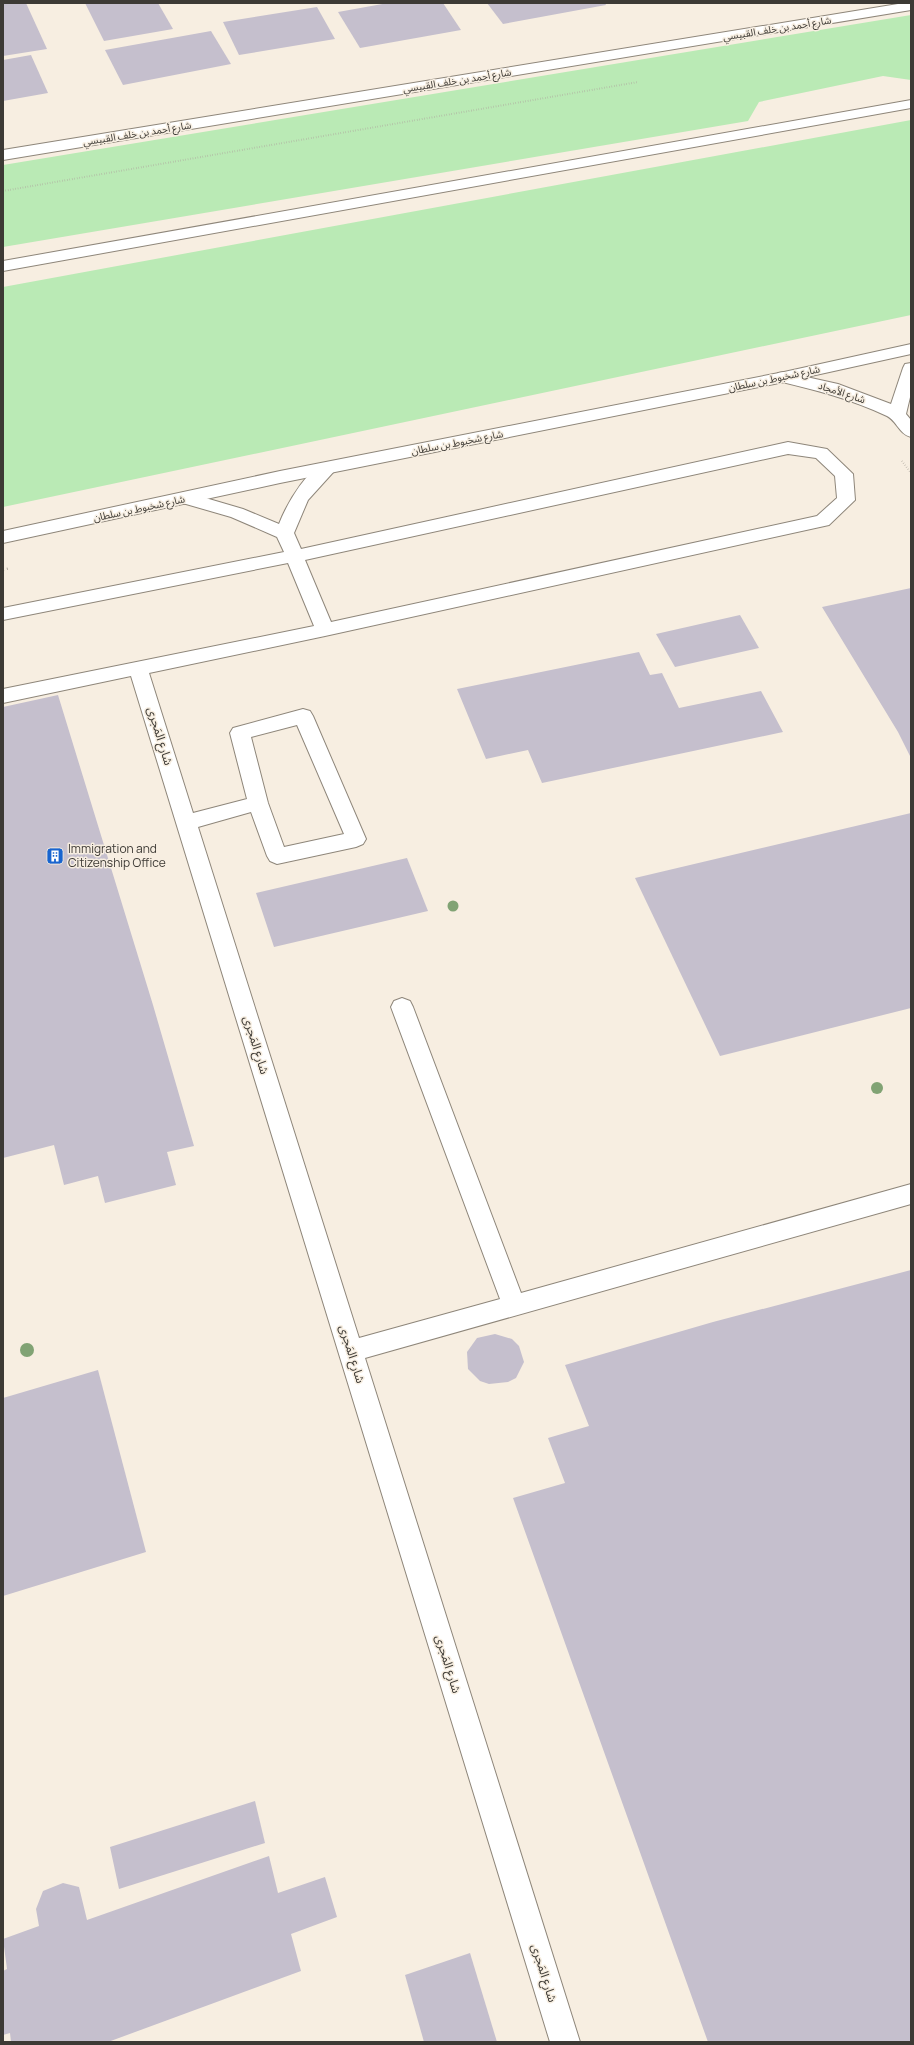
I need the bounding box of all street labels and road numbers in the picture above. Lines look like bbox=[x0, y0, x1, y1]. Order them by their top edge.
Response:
street label: شارع أحمد بن خلف القبيسي bbox=[722, 12, 833, 45]
street label: شارع أحمد بن خلف القبيسي bbox=[402, 64, 513, 97]
street label: شارع أحمد بن خلف القبيسي bbox=[82, 117, 193, 150]
street label: شارع شخبوط بن سلطان bbox=[727, 361, 822, 396]
street label: شارع الأمجاد bbox=[816, 378, 868, 407]
street label: شارع شخبوط بن سلطان bbox=[410, 426, 505, 459]
street label: شارع شخبوط بن سلطان bbox=[92, 491, 187, 526]
street label: شارع المَجرى bbox=[143, 705, 177, 767]
street label: شارع المَجرى bbox=[239, 1014, 273, 1076]
street label: شارع المَجرى bbox=[335, 1323, 369, 1385]
street label: شارع المَجرى bbox=[431, 1633, 465, 1695]
street label: شارع المَجرى bbox=[527, 1942, 561, 2004]

